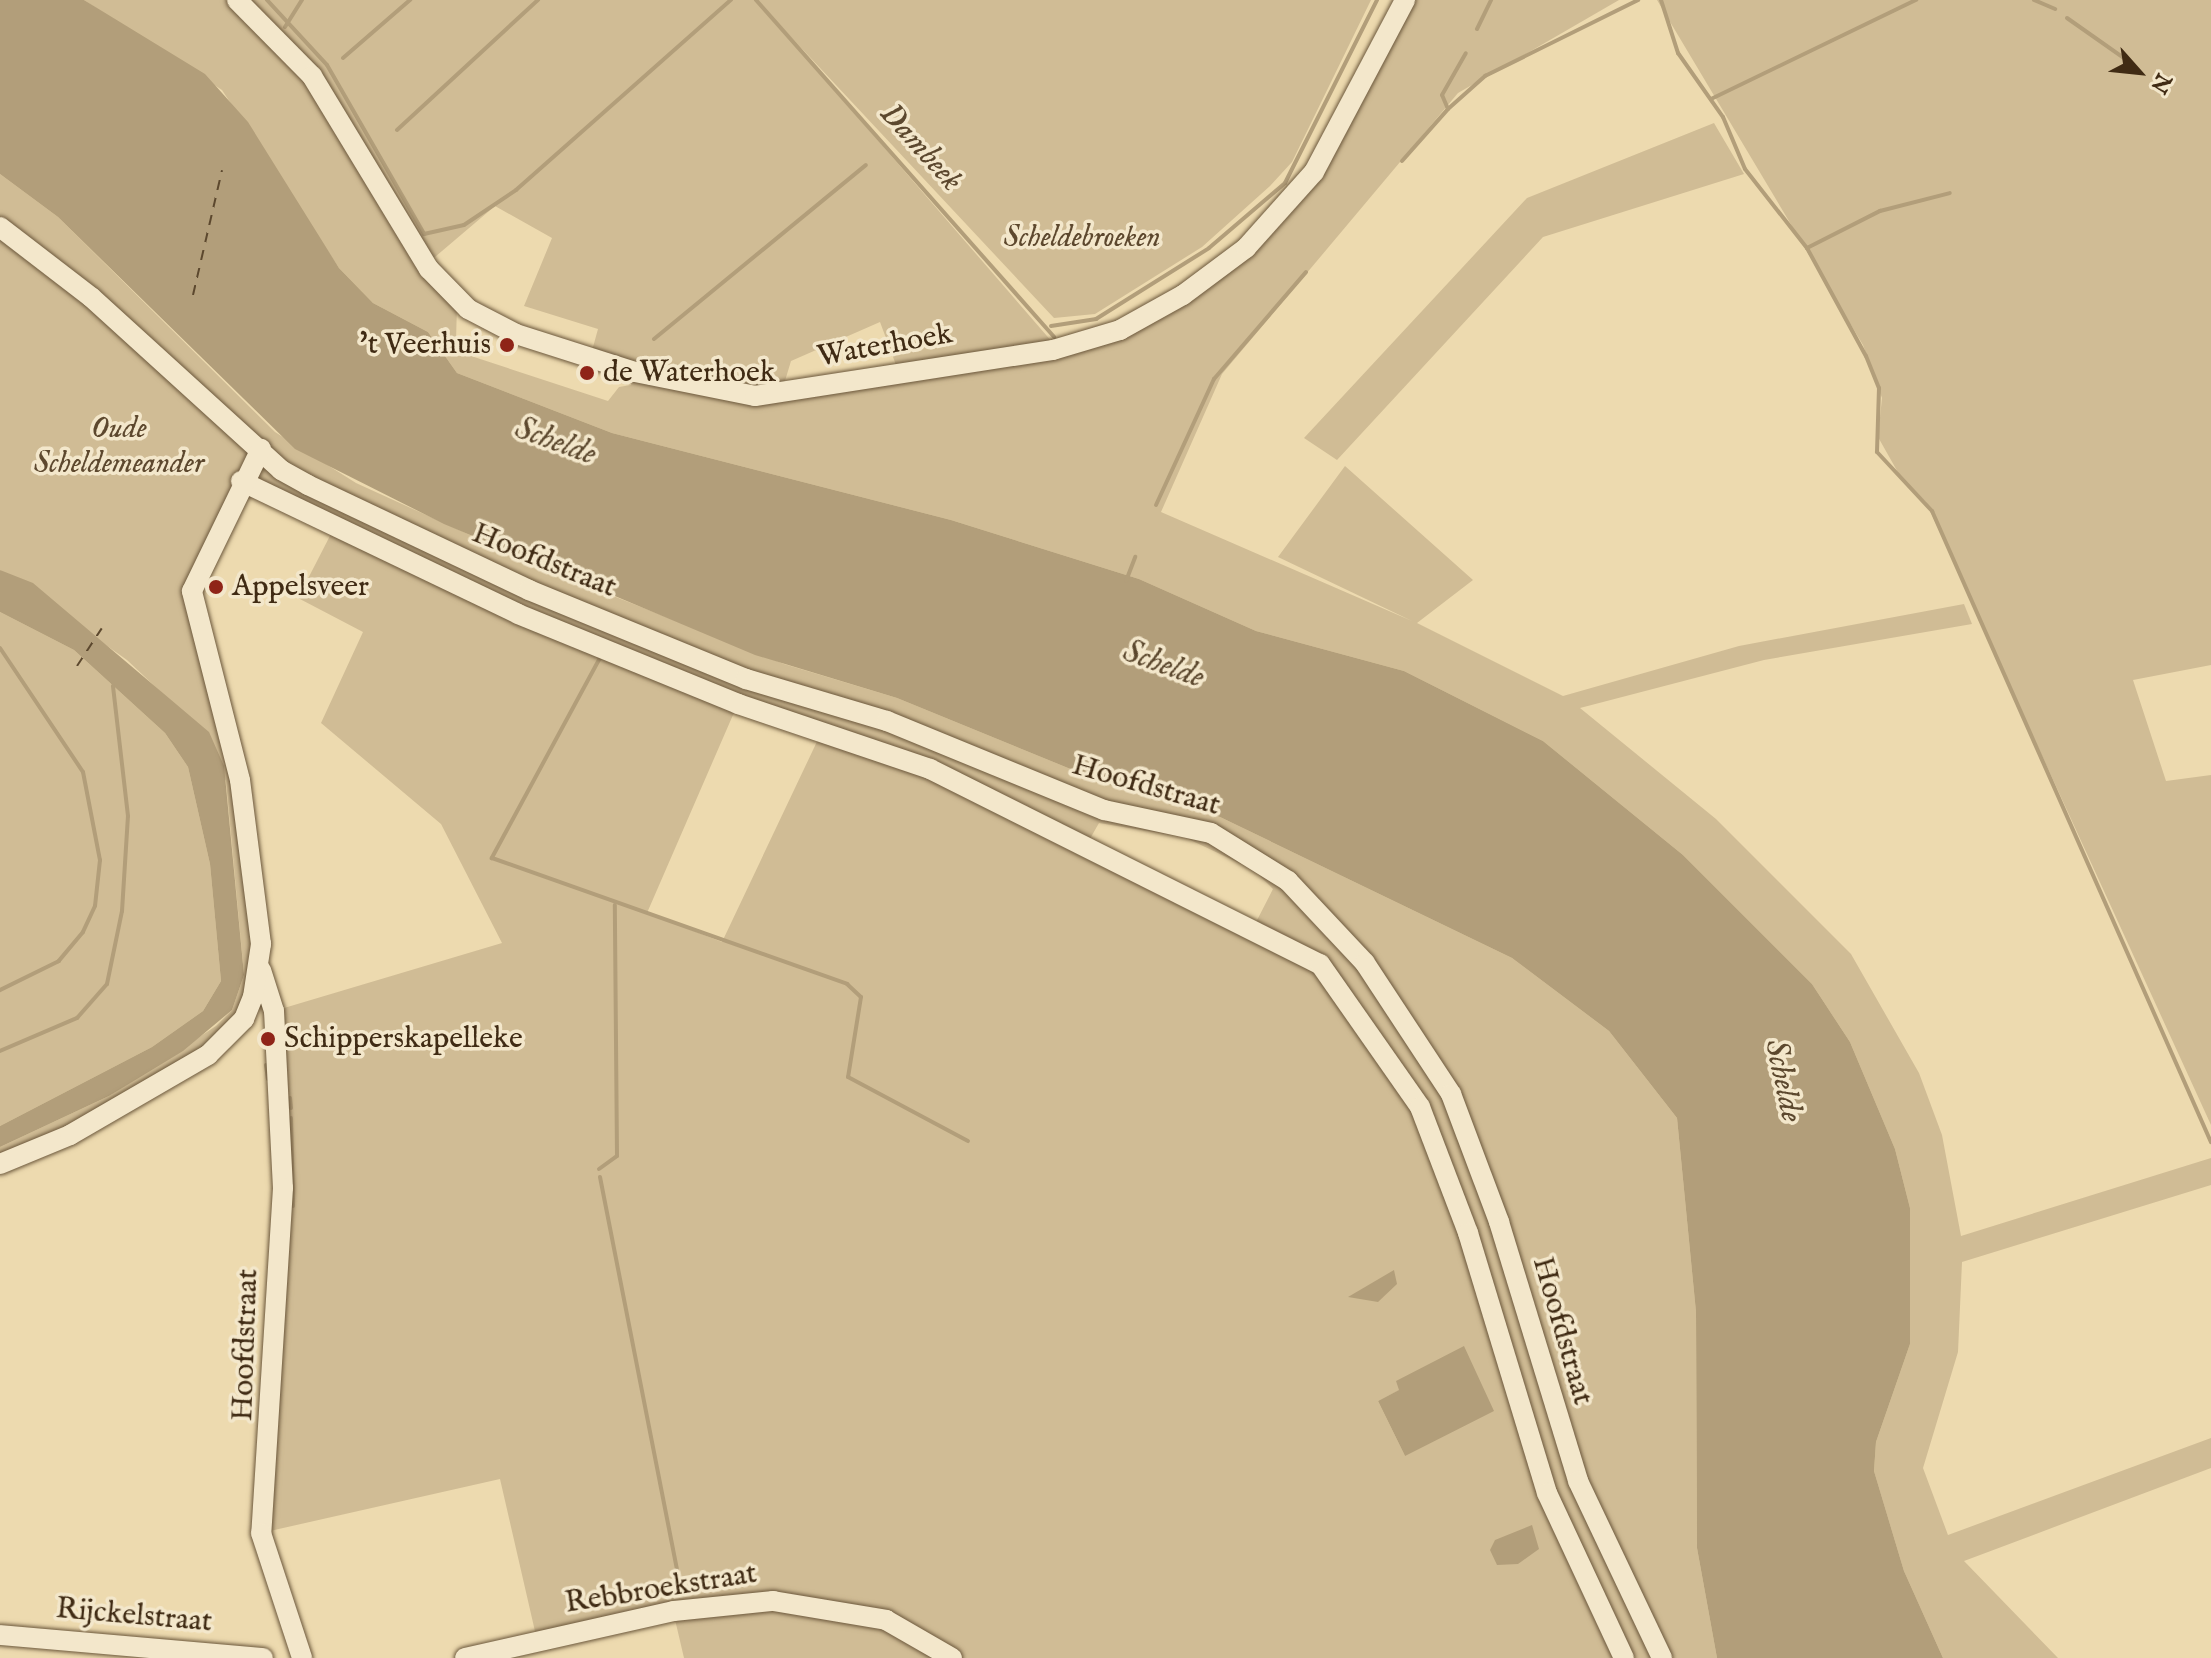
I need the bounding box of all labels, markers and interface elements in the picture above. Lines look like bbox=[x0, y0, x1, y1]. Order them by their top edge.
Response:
north arrow bbox=[2099, 32, 2179, 112]
text: N bbox=[2144, 68, 2177, 98]
water label: Dambeek bbox=[870, 96, 970, 200]
park label: Scheldebroeken bbox=[1003, 220, 1161, 256]
street label: Waterhoek bbox=[815, 316, 955, 376]
place label: 't Veerhuis bbox=[360, 327, 491, 363]
marker: 't Veerhuis bbox=[498, 336, 516, 354]
place label: de Waterhoek bbox=[603, 355, 776, 391]
marker: de Waterhoek bbox=[578, 364, 596, 382]
park label: Oude Scheldemeander bbox=[34, 411, 204, 482]
water label: Schelde bbox=[509, 411, 601, 475]
street label: Hoofdstraat bbox=[467, 516, 621, 606]
place label: Appelsveer bbox=[232, 569, 369, 605]
marker: Appelsveer bbox=[207, 578, 225, 596]
water label: Schelde bbox=[1117, 634, 1209, 698]
street label: Hoofdstraat bbox=[1068, 748, 1224, 824]
place label: Schipperskapelleke bbox=[284, 1021, 523, 1057]
marker: Schipperskapelleke bbox=[259, 1030, 277, 1048]
water label: Schelde bbox=[1755, 1036, 1809, 1126]
street label: Hoofdstraat bbox=[1524, 1253, 1600, 1409]
street label: Hoofdstraat bbox=[225, 1268, 267, 1422]
street label: Rebbroekstraat bbox=[563, 1556, 759, 1622]
street label: Rijckelstraat bbox=[54, 1591, 214, 1641]

